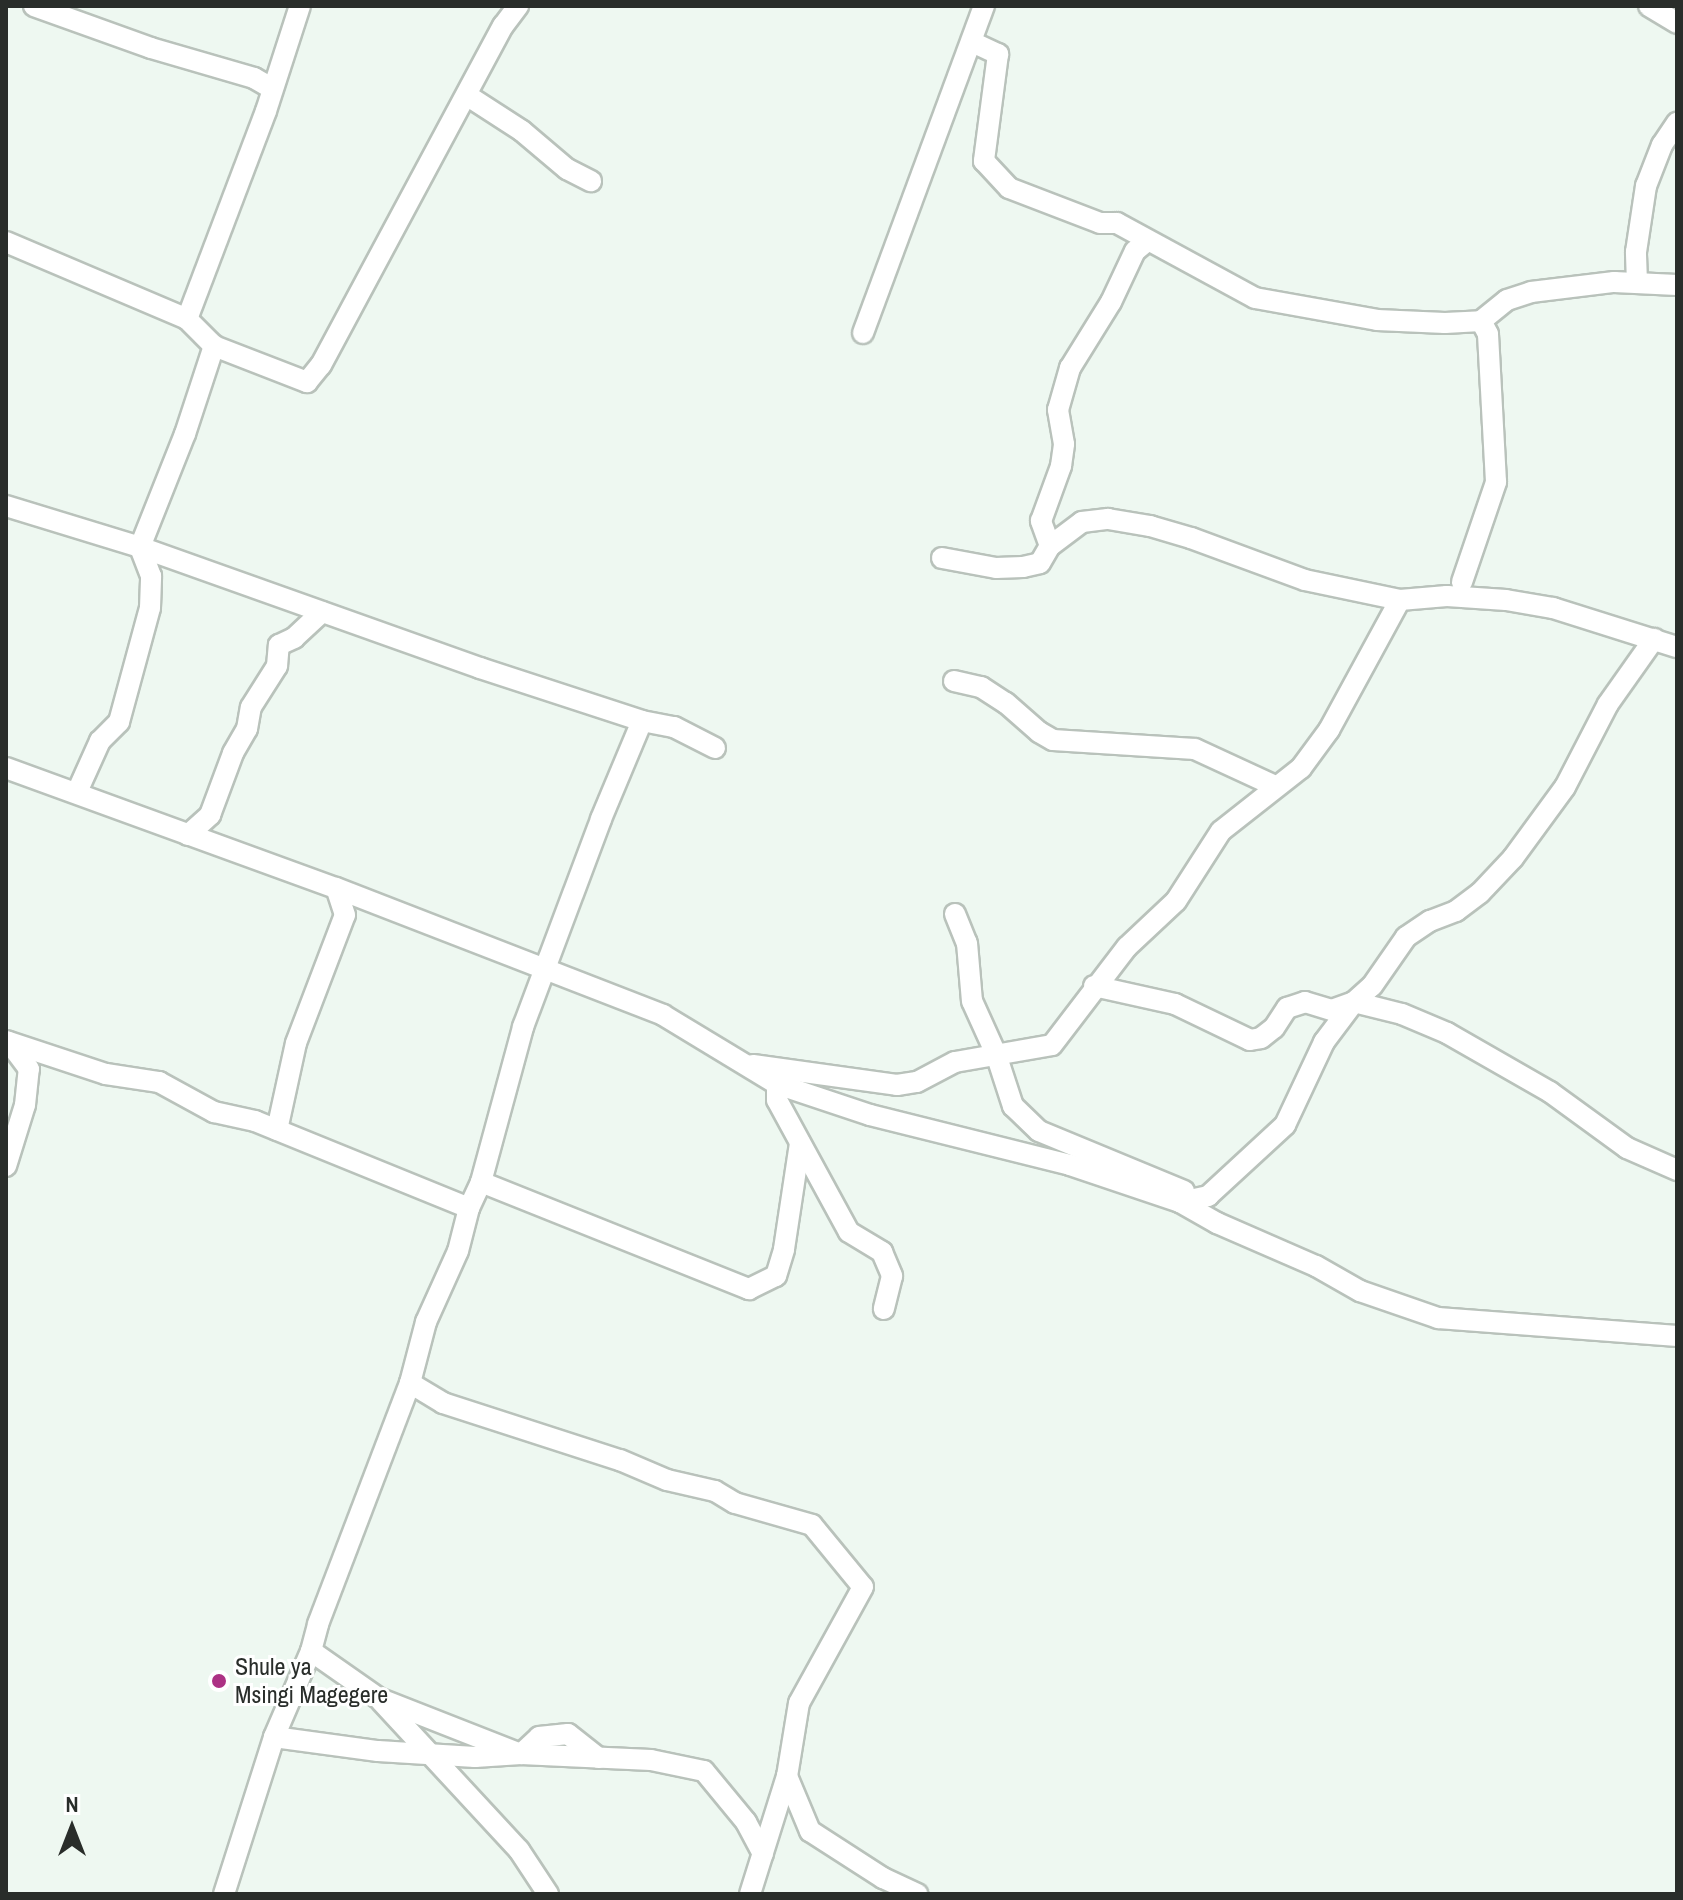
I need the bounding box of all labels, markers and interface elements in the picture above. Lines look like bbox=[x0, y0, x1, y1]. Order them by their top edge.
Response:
place label: Shule ya Msingi Magegere bbox=[235, 1653, 388, 1709]
marker: Shule ya Msingi Magegere bbox=[210, 1672, 228, 1690]
north arrow bbox=[32, 1788, 112, 1868]
text: N bbox=[65, 1789, 79, 1819]

